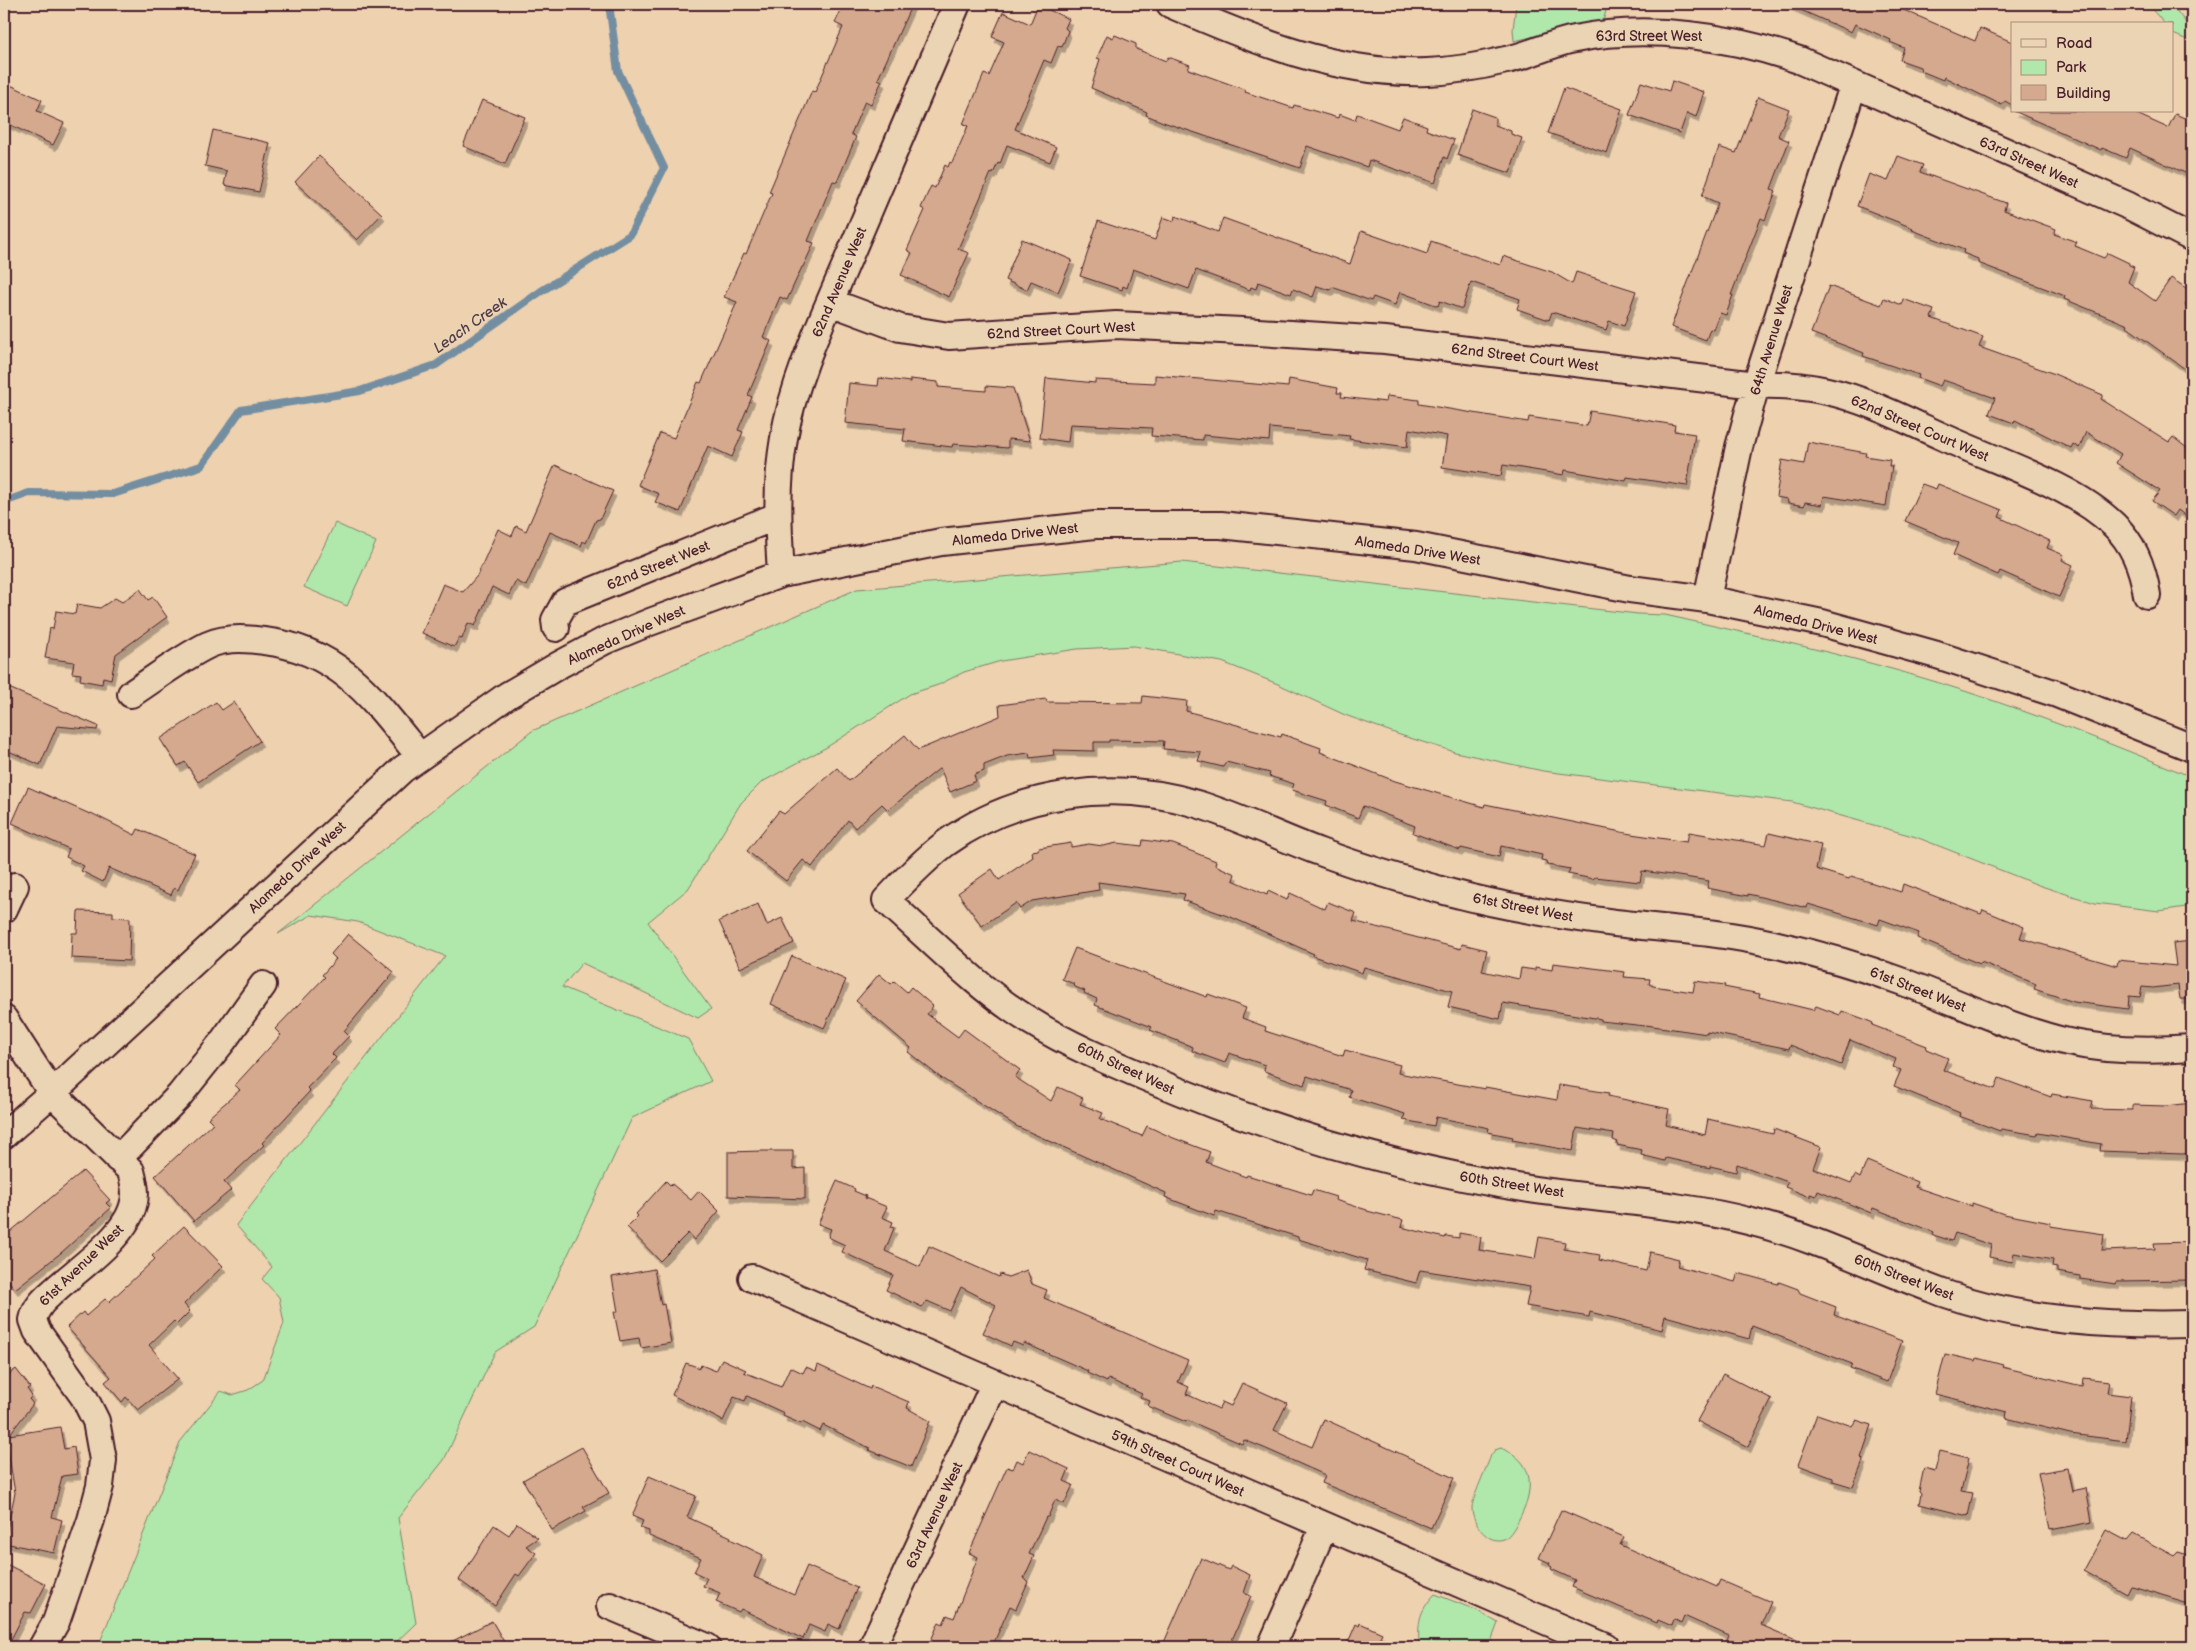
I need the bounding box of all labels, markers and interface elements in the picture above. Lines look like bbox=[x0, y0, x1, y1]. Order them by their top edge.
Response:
legend bbox=[2011, 22, 2174, 112]
street label: 63rd Street West bbox=[1596, 28, 1703, 45]
text: Road bbox=[2056, 34, 2092, 53]
text: Park bbox=[2056, 58, 2087, 77]
text: Building bbox=[2056, 84, 2111, 103]
street label: 63rd Street West bbox=[1977, 133, 2082, 192]
street label: 62nd Avenue West bbox=[809, 224, 871, 340]
street label: 64th Avenue West bbox=[1747, 282, 1797, 397]
water label: Leach Creek bbox=[430, 293, 511, 358]
street label: 62nd Street Court West bbox=[987, 318, 1136, 343]
street label: 62nd Street Court West bbox=[1450, 340, 1600, 375]
street label: 62nd Street Court West bbox=[1848, 392, 1992, 466]
street label: Alameda Drive West bbox=[951, 519, 1080, 550]
street label: Alameda Drive West bbox=[1354, 532, 1483, 569]
street label: 62nd Street West bbox=[604, 537, 713, 594]
street label: Alameda Drive West bbox=[1752, 601, 1880, 648]
street label: Alameda Drive West bbox=[565, 602, 688, 669]
street label: Alameda Drive West bbox=[245, 817, 350, 917]
street label: 61st Street West bbox=[1471, 889, 1575, 926]
street label: 61st Street West bbox=[1867, 963, 1969, 1016]
street label: 60th Street West bbox=[1074, 1038, 1178, 1099]
street label: 60th Street West bbox=[1458, 1168, 1566, 1201]
street label: 61st Avenue West bbox=[36, 1220, 128, 1310]
street label: 60th Street West bbox=[1852, 1251, 1957, 1305]
street label: 59th Street Court West bbox=[1109, 1426, 1248, 1501]
street label: 63rd Avenue West bbox=[902, 1459, 967, 1571]

